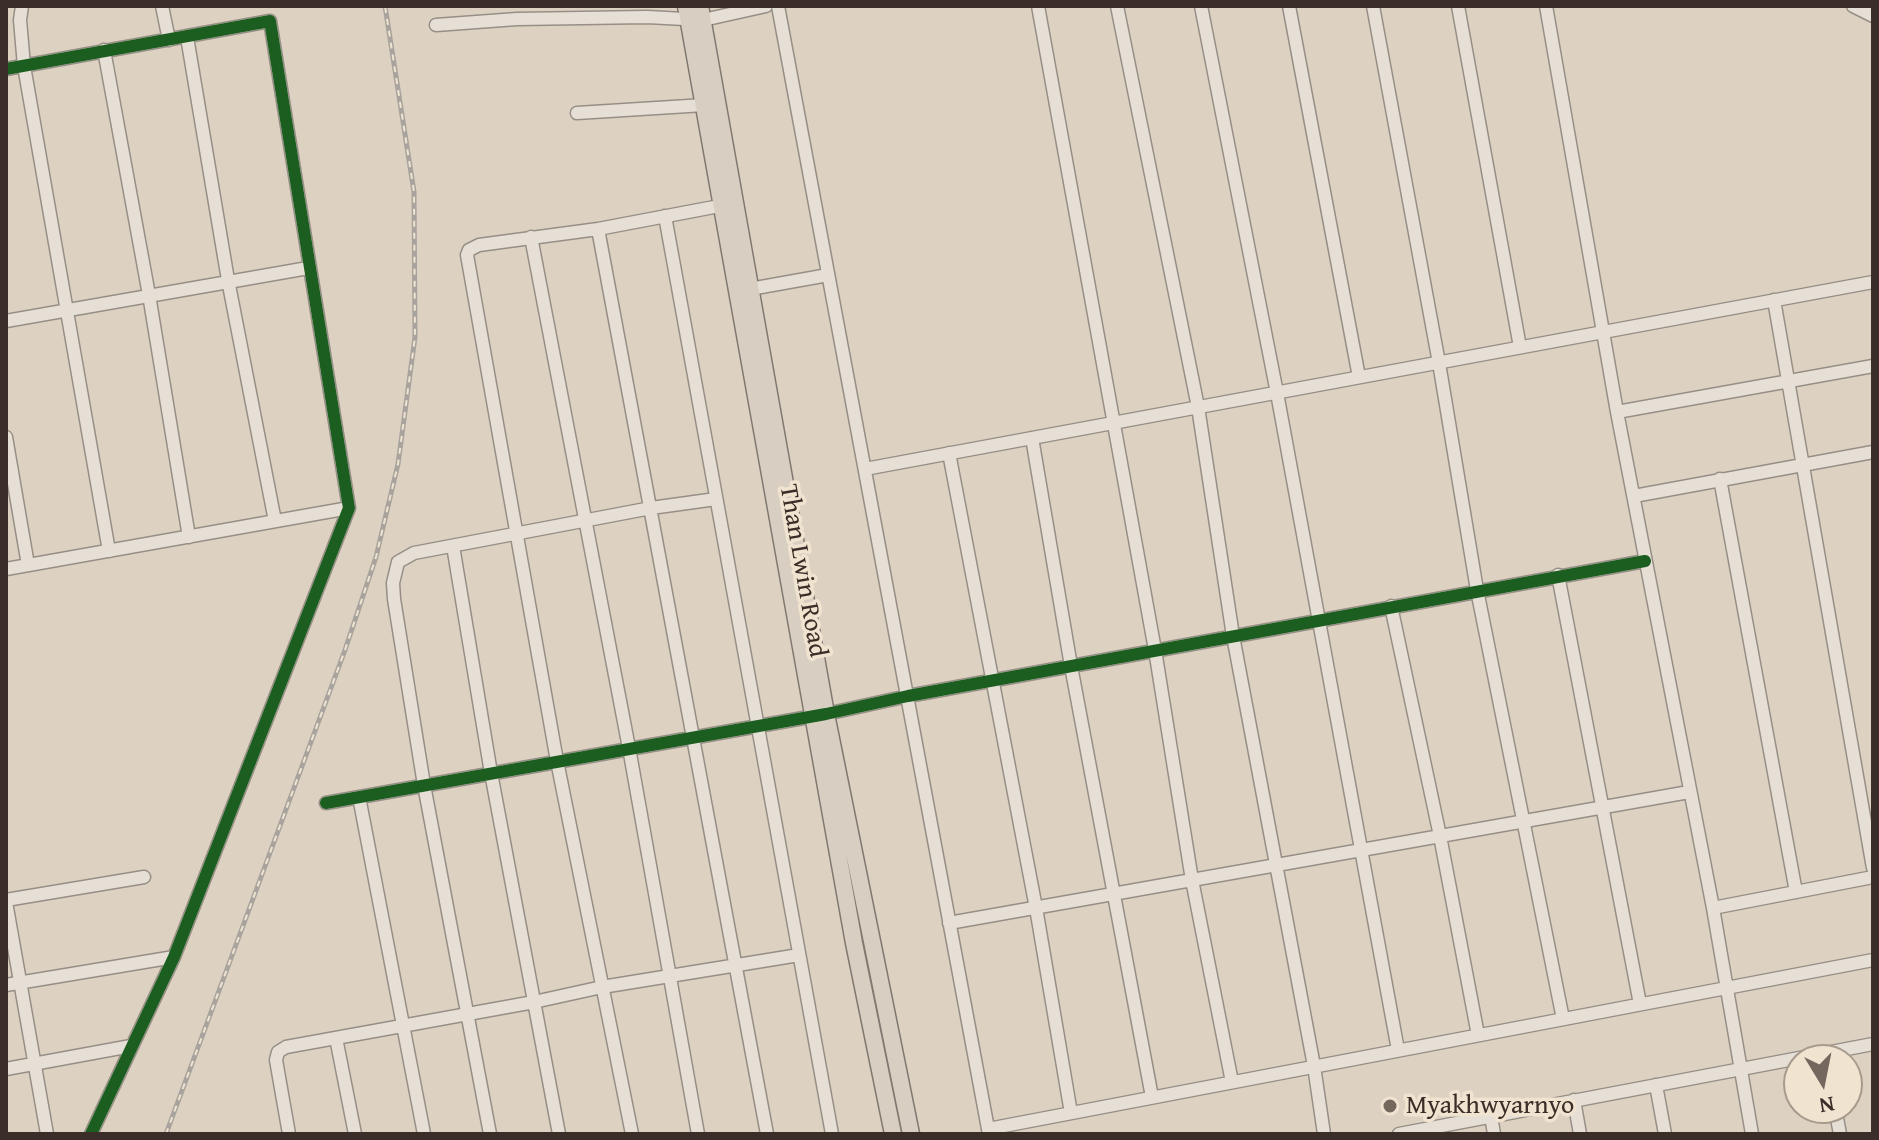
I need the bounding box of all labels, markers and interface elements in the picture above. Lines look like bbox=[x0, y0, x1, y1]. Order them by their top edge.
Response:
street label: Than Lwin Road bbox=[771, 482, 833, 660]
north arrow bbox=[1783, 1044, 1863, 1124]
text: N bbox=[1817, 1089, 1837, 1123]
place label: Myakhwyarnyo bbox=[1406, 1090, 1574, 1122]
marker: Myakhwyarnyo bbox=[1381, 1097, 1399, 1115]

